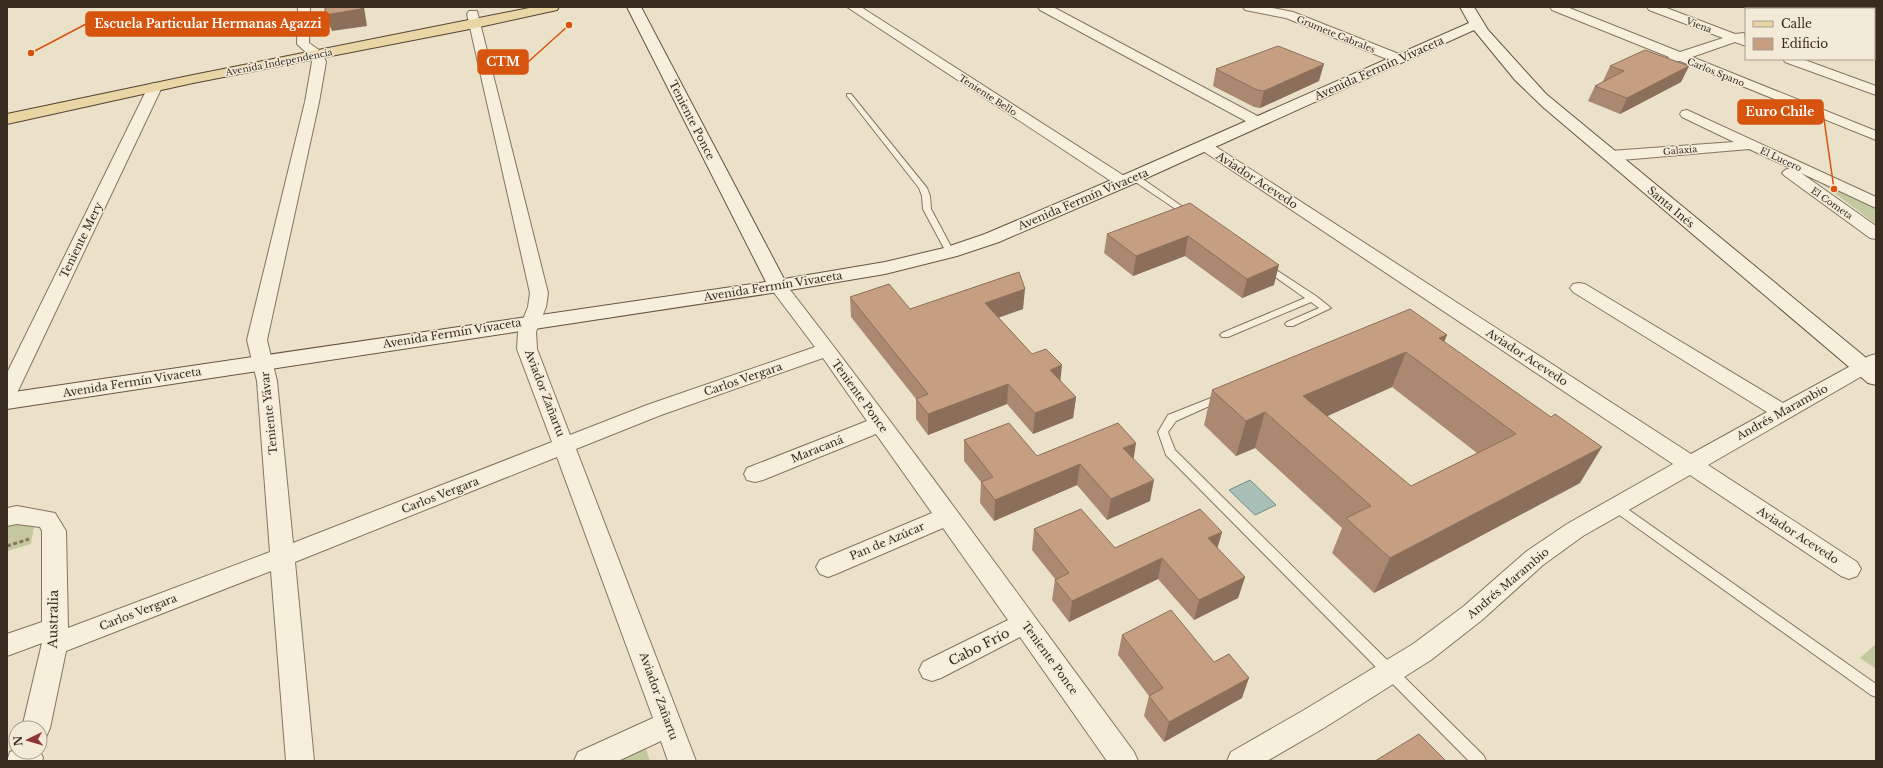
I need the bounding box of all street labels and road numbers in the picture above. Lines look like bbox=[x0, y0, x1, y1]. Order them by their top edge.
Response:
street label: Grumete Cabrales bbox=[1295, 13, 1377, 55]
street label: Viena bbox=[1684, 15, 1713, 35]
street label: Avenida Fermín Vivaceta bbox=[1311, 33, 1447, 103]
street label: Avenida Independencia bbox=[224, 46, 333, 78]
street label: Carlos Spano bbox=[1686, 55, 1746, 89]
street label: Teniente Bello bbox=[957, 72, 1019, 118]
street label: Teniente Ponce bbox=[666, 78, 718, 162]
street label: Galaxia bbox=[1662, 143, 1698, 157]
street label: El Lucero bbox=[1758, 145, 1804, 173]
street label: Aviador Acevedo bbox=[1213, 148, 1300, 212]
street label: Avenida Fermín Vivaceta bbox=[1015, 165, 1151, 233]
street label: Santa Inés bbox=[1644, 183, 1698, 231]
street label: El Cometa bbox=[1809, 185, 1855, 221]
street label: Teniente Mery bbox=[56, 200, 106, 280]
street label: Avenida Fermín Vivaceta bbox=[702, 268, 844, 304]
street label: Avenida Fermín Vivaceta bbox=[381, 315, 523, 351]
street label: Aviador Acevedo bbox=[1483, 325, 1570, 389]
street label: Aviador Zañartu bbox=[522, 347, 568, 439]
street label: Teniente Ponce bbox=[829, 357, 891, 435]
street label: Carlos Vergara bbox=[702, 359, 785, 399]
street label: Avenida Fermín Vivaceta bbox=[61, 364, 203, 400]
street label: Teniente Yávar bbox=[258, 370, 280, 455]
street label: Andrés Marambio bbox=[1733, 381, 1830, 443]
street label: Maracaná bbox=[789, 432, 846, 466]
street label: Carlos Vergara bbox=[399, 473, 482, 516]
street label: Aviador Acevedo bbox=[1754, 503, 1841, 567]
street label: Pan de Azúcar bbox=[847, 519, 927, 563]
street label: Andrés Marambio bbox=[1463, 545, 1552, 622]
street label: Australia bbox=[44, 589, 62, 649]
street label: Carlos Vergara bbox=[97, 590, 180, 633]
street label: Teniente Ponce bbox=[1019, 619, 1081, 697]
street label: Cabo Frío bbox=[946, 624, 1012, 670]
street label: Aviador Zañartu bbox=[636, 649, 682, 742]

